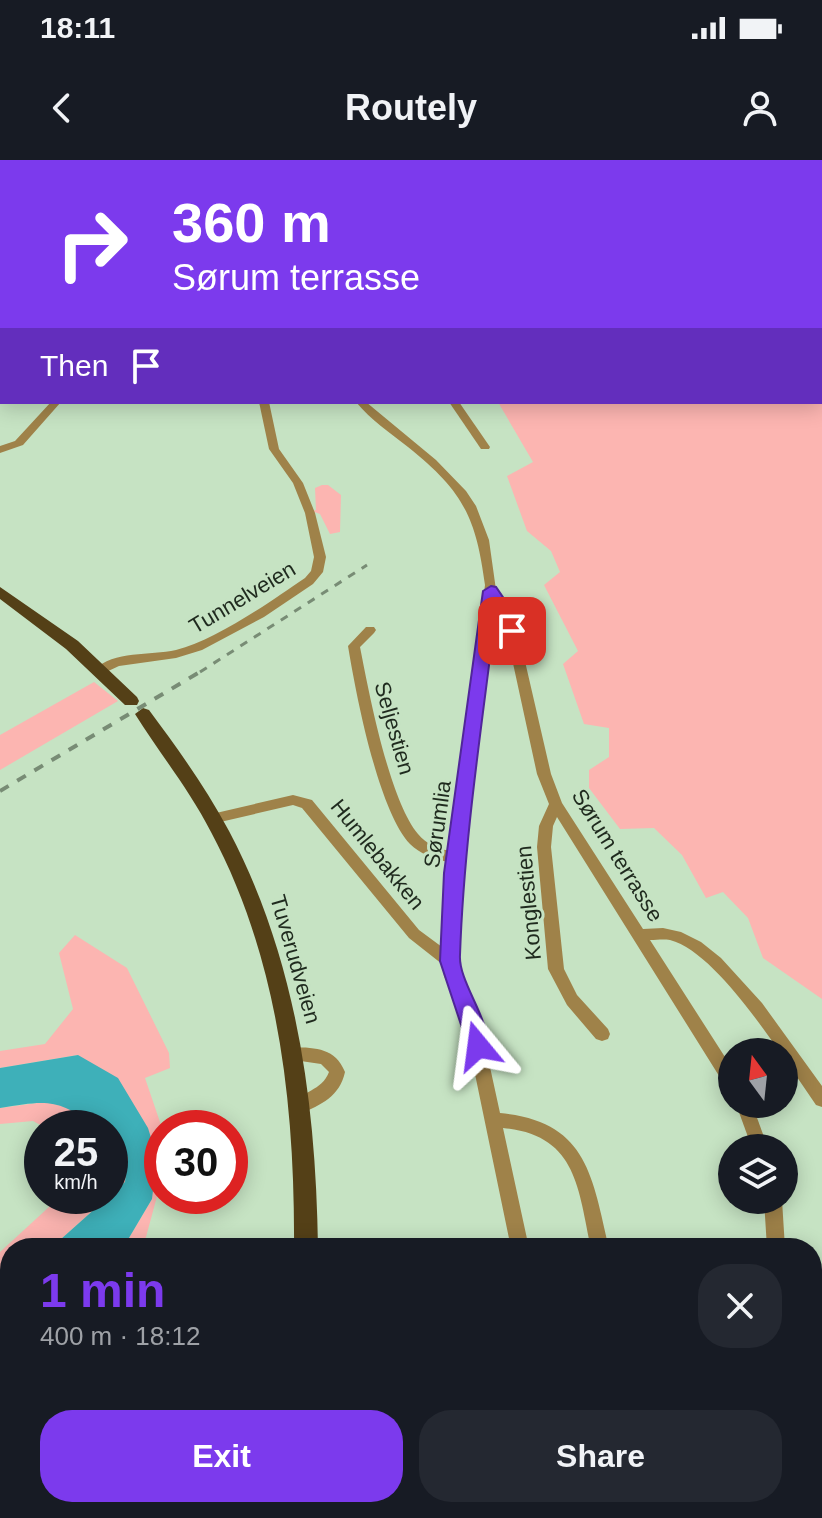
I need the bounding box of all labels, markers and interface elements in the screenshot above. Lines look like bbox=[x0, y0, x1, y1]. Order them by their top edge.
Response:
text: 18:11 bbox=[40, 11, 115, 44]
icon: back bbox=[40, 86, 84, 130]
icon: person bbox=[738, 86, 782, 130]
text: Routely bbox=[345, 87, 477, 128]
text: 360 m bbox=[172, 191, 331, 254]
icon: right bbox=[40, 192, 144, 296]
text: Sørum terrasse bbox=[172, 257, 420, 298]
icon: arrive bbox=[124, 344, 168, 388]
text: Then bbox=[40, 349, 108, 382]
street label: Tunnelveien bbox=[185, 556, 300, 639]
pin bbox=[478, 597, 546, 665]
icon: arrive bbox=[490, 609, 534, 653]
street label: Seljestien bbox=[369, 679, 420, 777]
street label: Sørumlia bbox=[419, 778, 456, 869]
street label: Sørum terrasse bbox=[567, 784, 668, 926]
street label: Humlebakken bbox=[326, 794, 430, 914]
street label: Konglestien bbox=[511, 845, 546, 961]
street label: Tuverudveien bbox=[265, 892, 326, 1026]
position arrow bbox=[436, 1004, 520, 1088]
north arrow bbox=[718, 1038, 798, 1118]
map controls bbox=[718, 1038, 798, 1214]
speed limit sign: 30 bbox=[144, 1110, 248, 1214]
text: 25 bbox=[54, 1130, 98, 1174]
button: layers bbox=[718, 1134, 798, 1214]
text: km/h bbox=[54, 1171, 98, 1193]
text: 1 min bbox=[40, 1264, 165, 1317]
button: close bbox=[698, 1264, 782, 1348]
text: 400 m · 18:12 bbox=[40, 1321, 200, 1351]
button: Exit bbox=[40, 1410, 403, 1502]
button: Share bbox=[419, 1410, 782, 1502]

